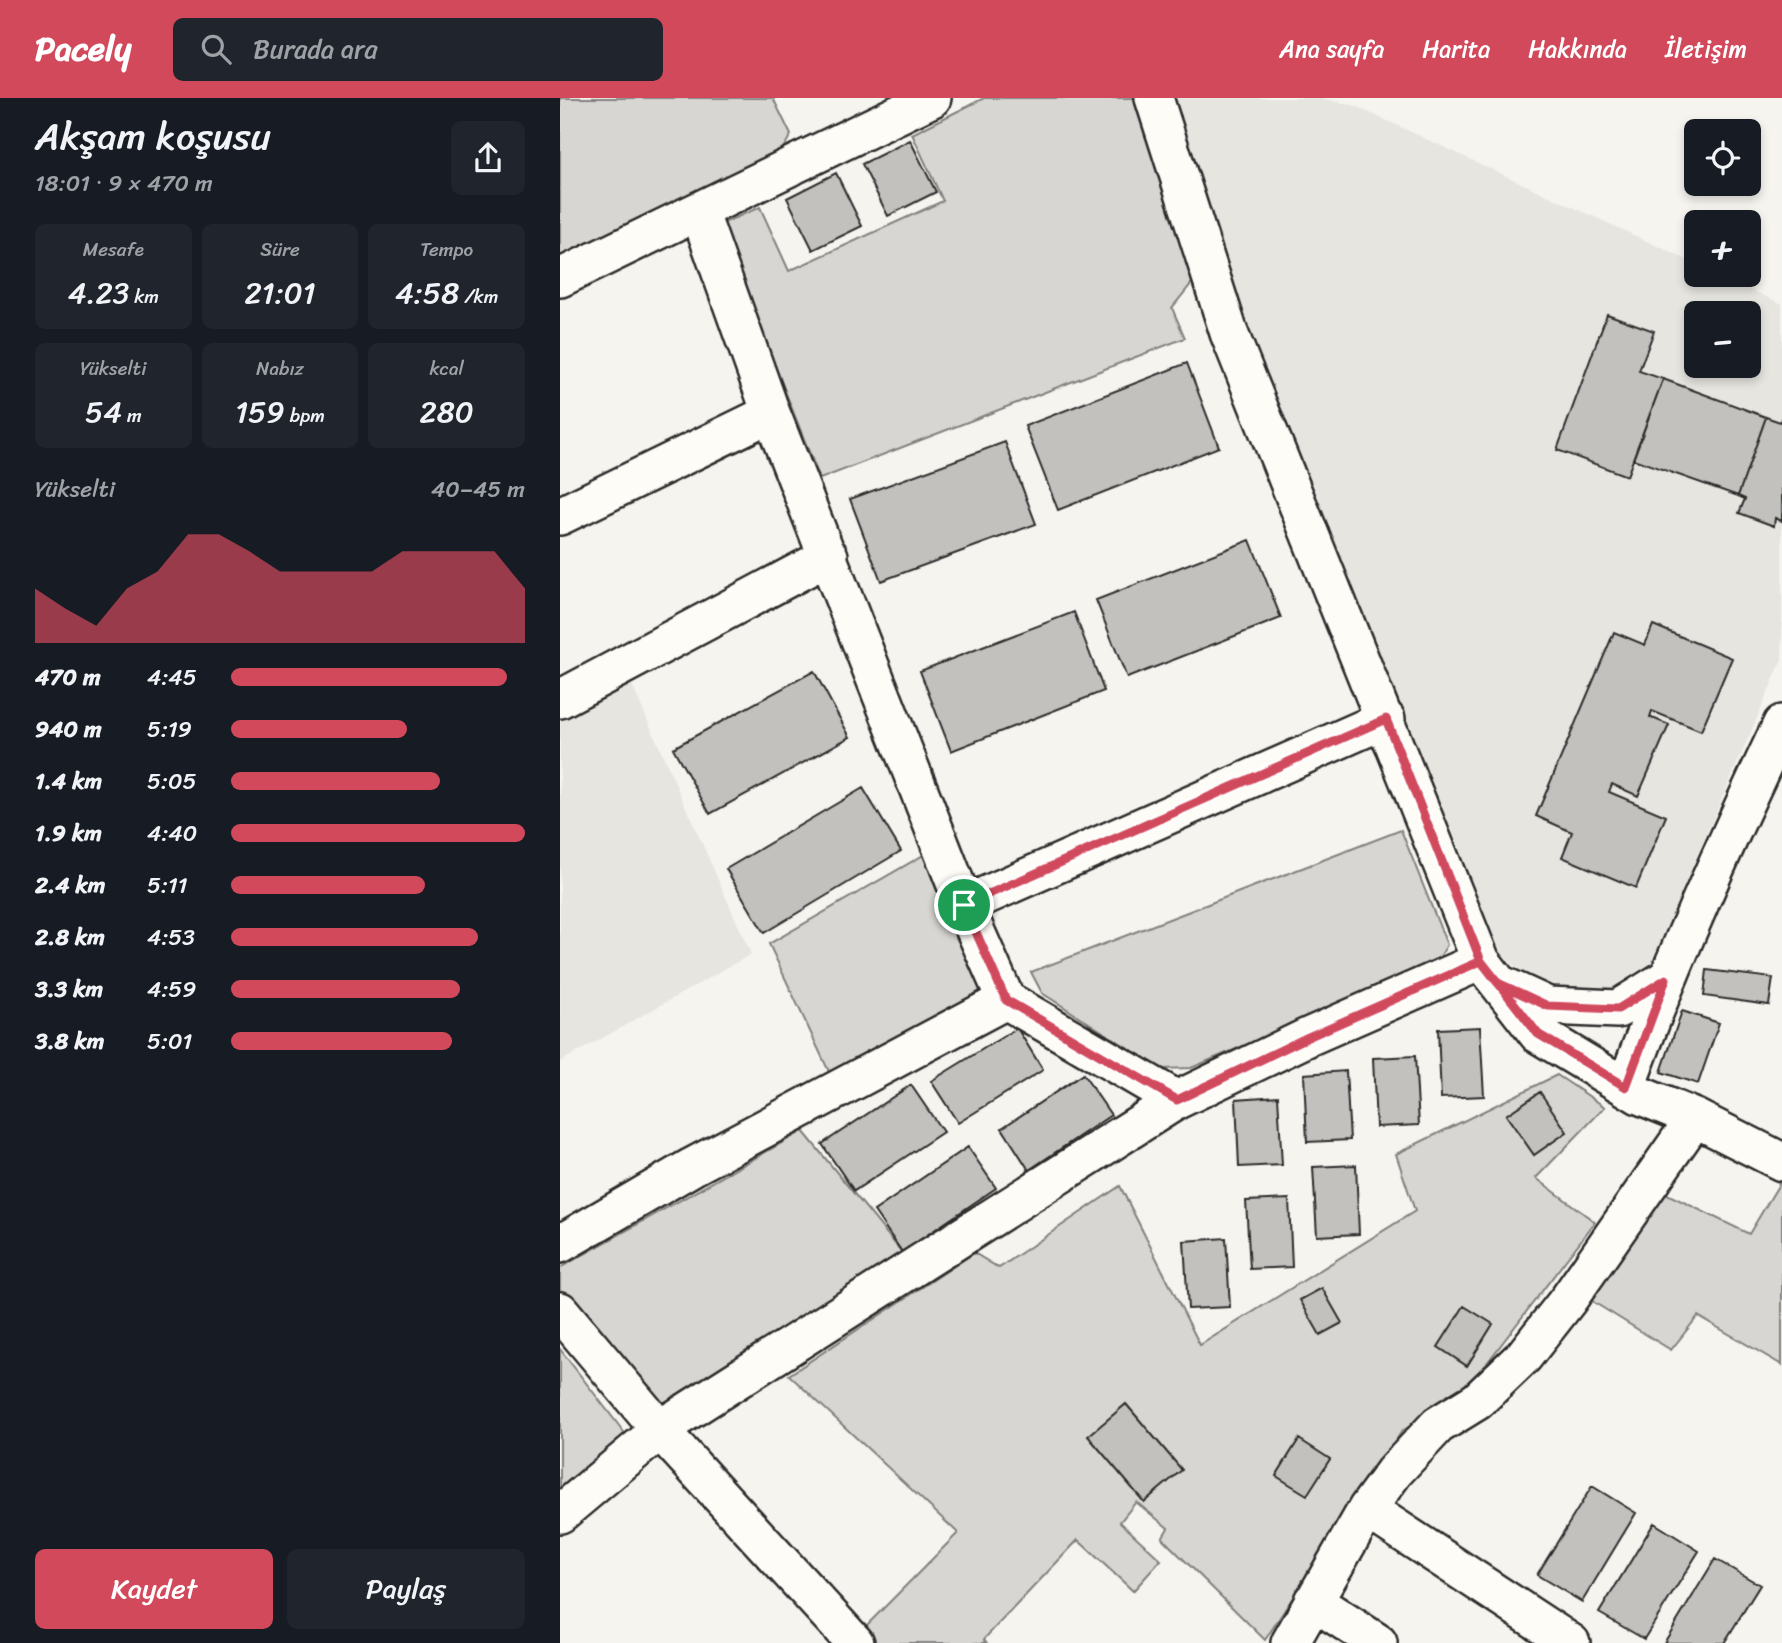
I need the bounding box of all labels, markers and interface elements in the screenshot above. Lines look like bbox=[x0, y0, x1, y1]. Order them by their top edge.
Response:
search box bbox=[173, 18, 663, 81]
text: Pacely bbox=[35, 20, 131, 78]
text: Burada ara bbox=[253, 26, 378, 72]
text: Ana sayfa bbox=[1279, 28, 1384, 70]
text: Harita bbox=[1422, 28, 1490, 70]
text: Hakkında bbox=[1528, 28, 1627, 70]
text: İletişim bbox=[1665, 28, 1747, 70]
icon: search bbox=[197, 30, 235, 68]
text: Akşam koşusu bbox=[35, 103, 271, 170]
map controls bbox=[1684, 119, 1761, 378]
button: locate bbox=[1684, 119, 1761, 196]
button: share bbox=[451, 121, 525, 195]
text: 18:01 · 9 × 470 m bbox=[35, 163, 213, 204]
button: + bbox=[1684, 210, 1761, 287]
text: Mesafe bbox=[83, 233, 144, 266]
text: Süre bbox=[260, 233, 300, 266]
text: Tempo bbox=[420, 233, 473, 266]
text: 4.23 bbox=[68, 266, 129, 320]
text: 21:01 bbox=[244, 266, 316, 320]
text: 4:58 bbox=[395, 266, 459, 320]
text: km bbox=[129, 280, 159, 313]
text: /km bbox=[459, 280, 498, 313]
button: − bbox=[1684, 301, 1761, 378]
text: Yükselti bbox=[80, 352, 146, 385]
text: Nabız bbox=[256, 352, 304, 385]
text: kcal bbox=[429, 352, 464, 385]
text: 54 bbox=[85, 385, 122, 439]
text: 159 bbox=[235, 385, 285, 439]
text: 280 bbox=[419, 385, 474, 439]
text: m bbox=[122, 399, 142, 432]
text: bpm bbox=[285, 399, 325, 432]
text: Yükselti bbox=[35, 469, 115, 510]
text: 40–45 m bbox=[431, 469, 525, 510]
text: 470 m bbox=[35, 657, 101, 698]
text: 4:45 bbox=[147, 657, 197, 698]
text: 940 m bbox=[35, 709, 102, 750]
text: 5:19 bbox=[147, 709, 192, 750]
text: 1.4 km bbox=[35, 761, 102, 802]
text: 5:05 bbox=[147, 761, 197, 802]
text: 1.9 km bbox=[35, 813, 102, 854]
text: 4:40 bbox=[147, 813, 197, 854]
text: 2.4 km bbox=[35, 865, 105, 906]
text: 5:11 bbox=[147, 865, 188, 906]
pin bbox=[934, 875, 994, 935]
icon: arrive bbox=[945, 886, 983, 924]
text: 2.8 km bbox=[35, 917, 105, 958]
text: 4:53 bbox=[147, 917, 195, 958]
text: 3.3 km bbox=[35, 969, 103, 1010]
text: 4:59 bbox=[147, 969, 197, 1010]
text: 3.8 km bbox=[35, 1021, 104, 1062]
text: 5:01 bbox=[147, 1021, 192, 1062]
button: Kaydet bbox=[35, 1549, 273, 1629]
button: Paylaş bbox=[287, 1549, 525, 1629]

